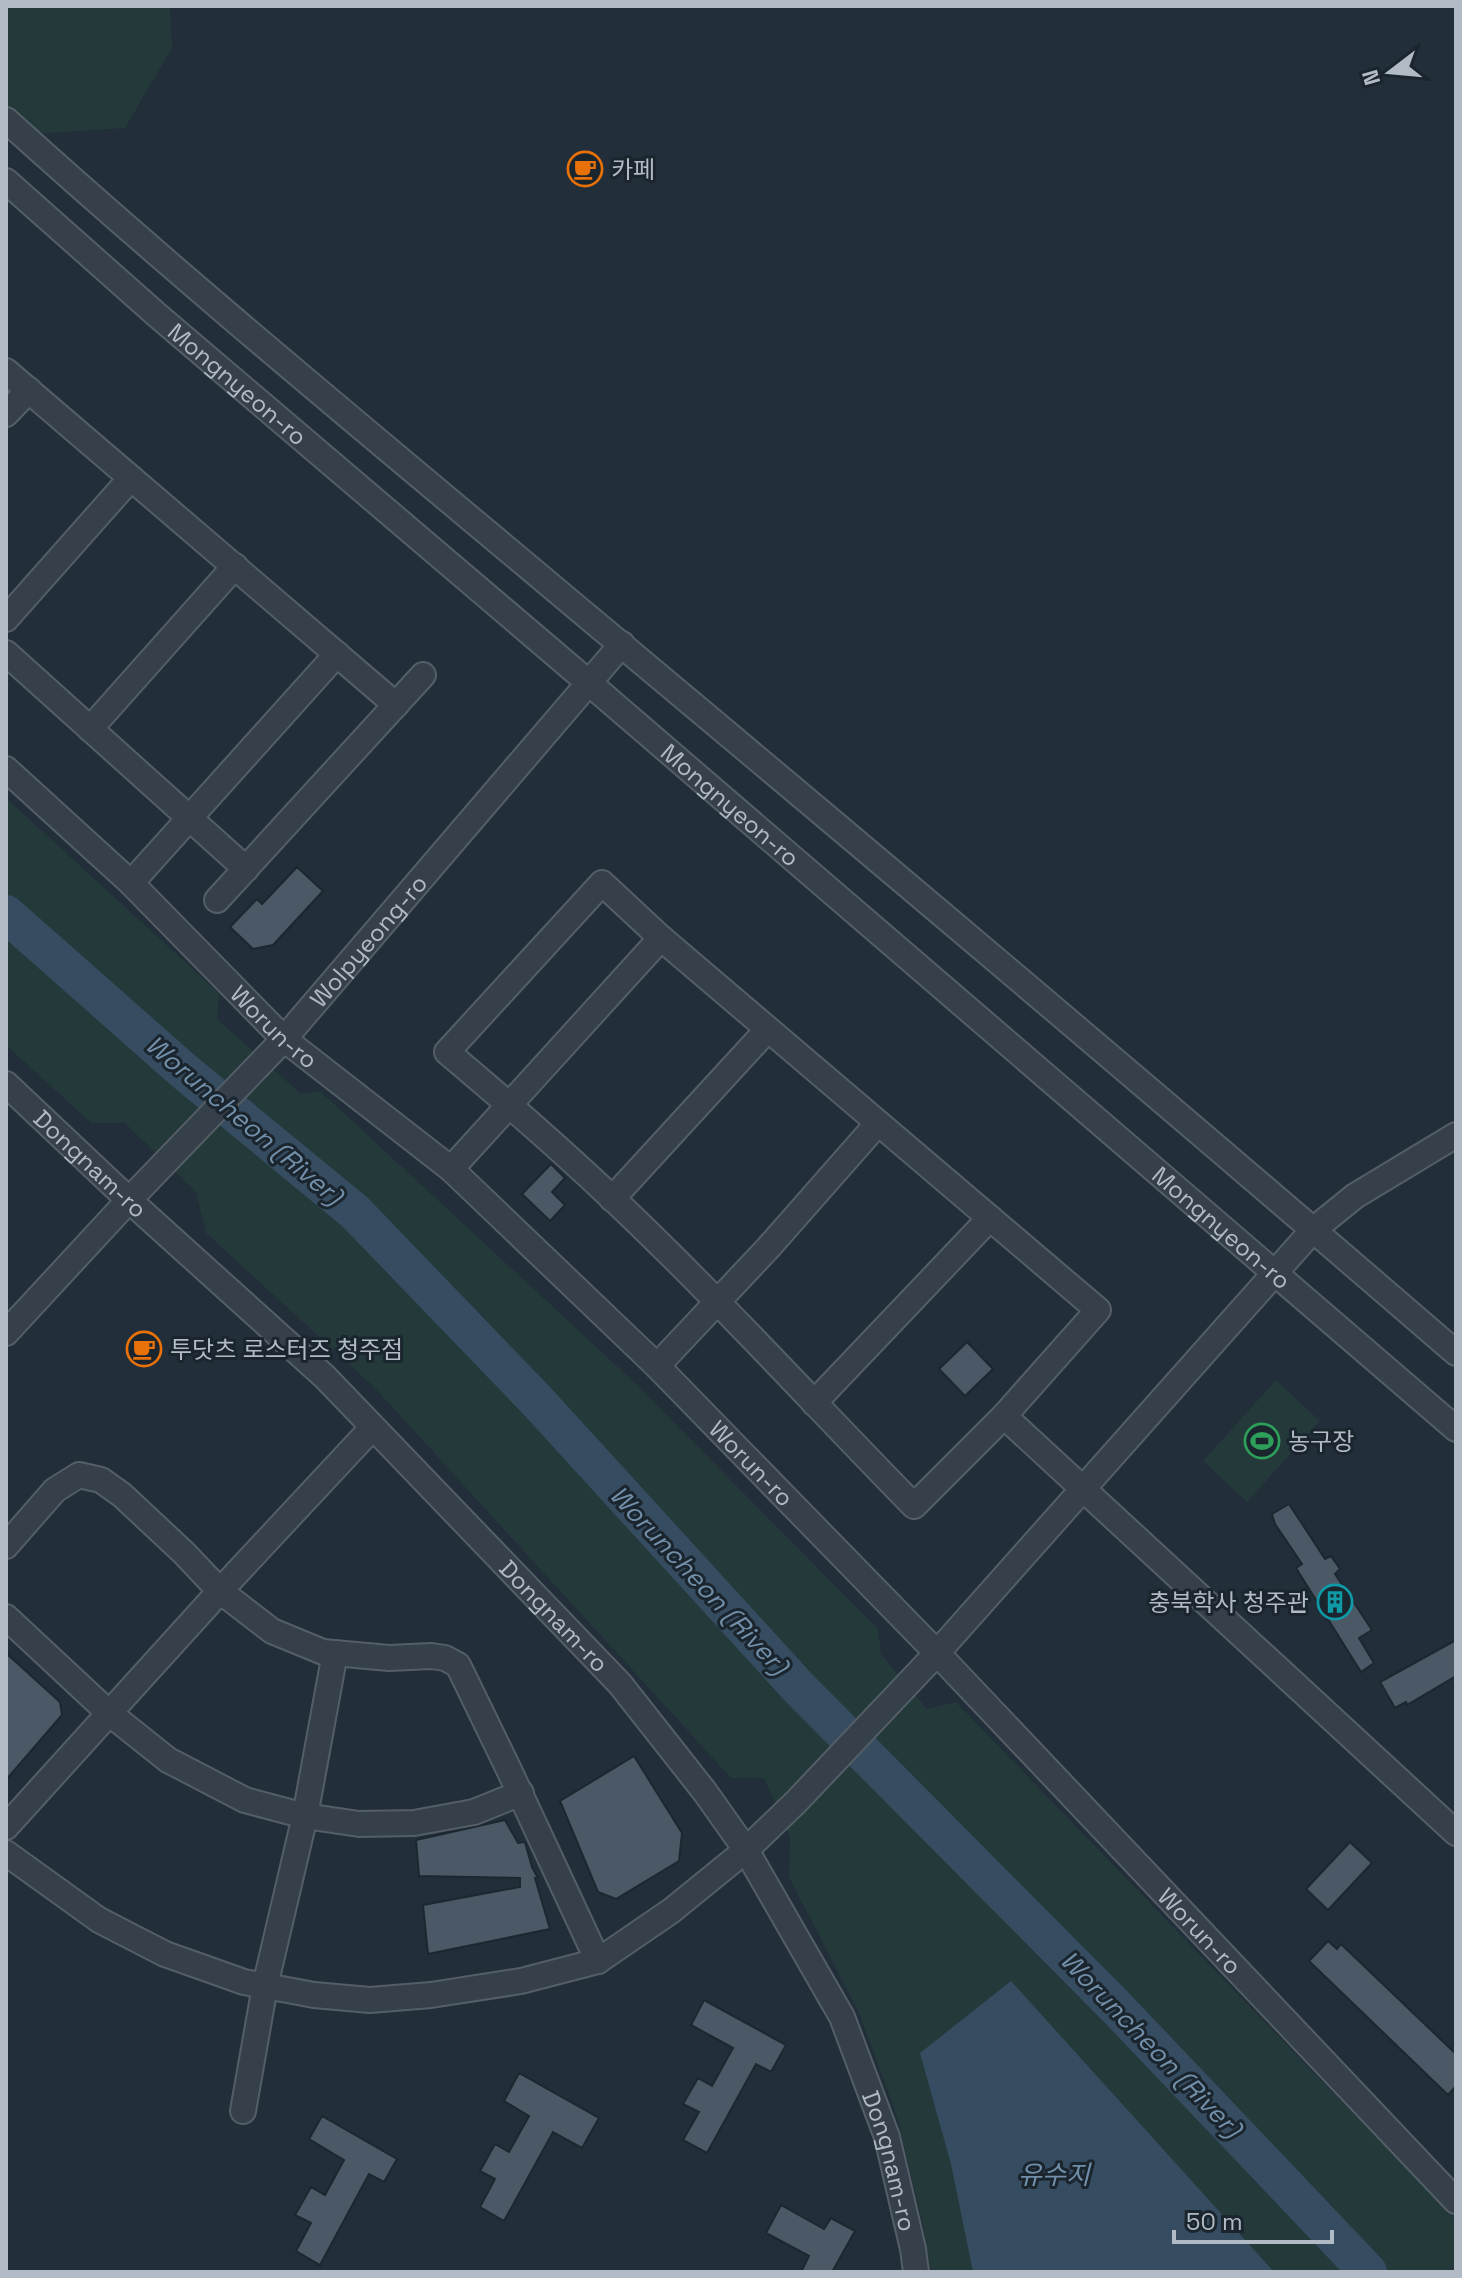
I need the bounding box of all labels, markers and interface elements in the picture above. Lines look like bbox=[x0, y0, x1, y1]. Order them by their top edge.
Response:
north arrow bbox=[1350, 32, 1430, 112]
text: N bbox=[1355, 67, 1386, 88]
cafe icon: 카페 bbox=[566, 150, 604, 188]
place label: 카페 bbox=[611, 154, 655, 185]
street label: Mongnyeon-ro bbox=[162, 316, 314, 452]
street label: Mongnyeon-ro bbox=[655, 737, 806, 873]
street label: Wolpyeong-ro bbox=[303, 868, 434, 1014]
street label: Worun-ro bbox=[224, 978, 324, 1075]
water label: Woruncheon (River) bbox=[139, 1028, 351, 1214]
street label: Dongnam-ro bbox=[27, 1103, 154, 1224]
street label: Mongnyeon-ro bbox=[1146, 1159, 1297, 1296]
cafe icon: 투닷츠 로스터즈 청주점 bbox=[125, 1330, 163, 1368]
place label: 투닷츠 로스터즈 청주점 bbox=[170, 1334, 403, 1365]
street label: Worun-ro bbox=[703, 1413, 801, 1513]
sports icon: 농구장 bbox=[1243, 1422, 1281, 1460]
place label: 농구장 bbox=[1288, 1426, 1354, 1457]
water label: Woruncheon (River) bbox=[602, 1478, 797, 1683]
street label: Dongnam-ro bbox=[493, 1553, 615, 1678]
building icon: 충북학사 청주관 bbox=[1316, 1583, 1354, 1621]
place label: 충북학사 청주관 bbox=[1148, 1587, 1309, 1618]
street label: Worun-ro bbox=[1152, 1881, 1249, 1981]
water label: Woruncheon (River) bbox=[1053, 1943, 1250, 2146]
street label: Dongnam-ro bbox=[855, 2086, 924, 2234]
water label: 유수지 bbox=[1018, 2158, 1092, 2192]
scale bar bbox=[1174, 2194, 1332, 2244]
text: 50 m bbox=[1186, 2206, 1243, 2237]

